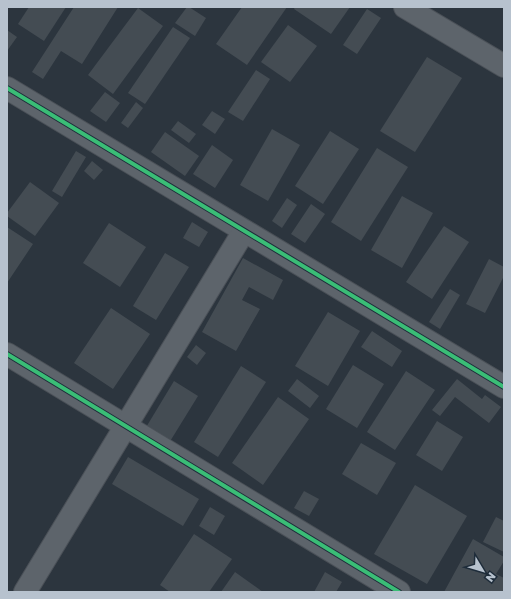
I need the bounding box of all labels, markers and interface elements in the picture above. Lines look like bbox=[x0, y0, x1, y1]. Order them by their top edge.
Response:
north arrow bbox=[463, 551, 503, 591]
text: N bbox=[484, 570, 499, 585]

